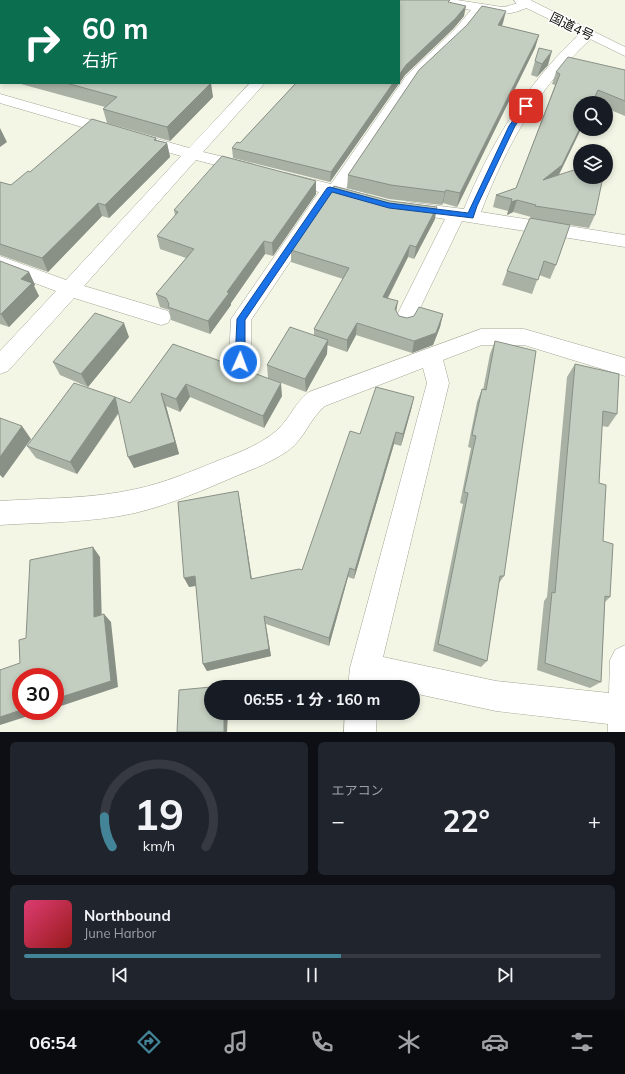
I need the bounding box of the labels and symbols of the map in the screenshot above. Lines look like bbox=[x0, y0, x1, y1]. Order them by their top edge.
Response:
street label: 国道4号 bbox=[547, 9, 597, 43]
pin bbox=[509, 89, 543, 123]
position arrow bbox=[219, 341, 261, 383]
speed limit sign: 30 bbox=[12, 668, 64, 720]

